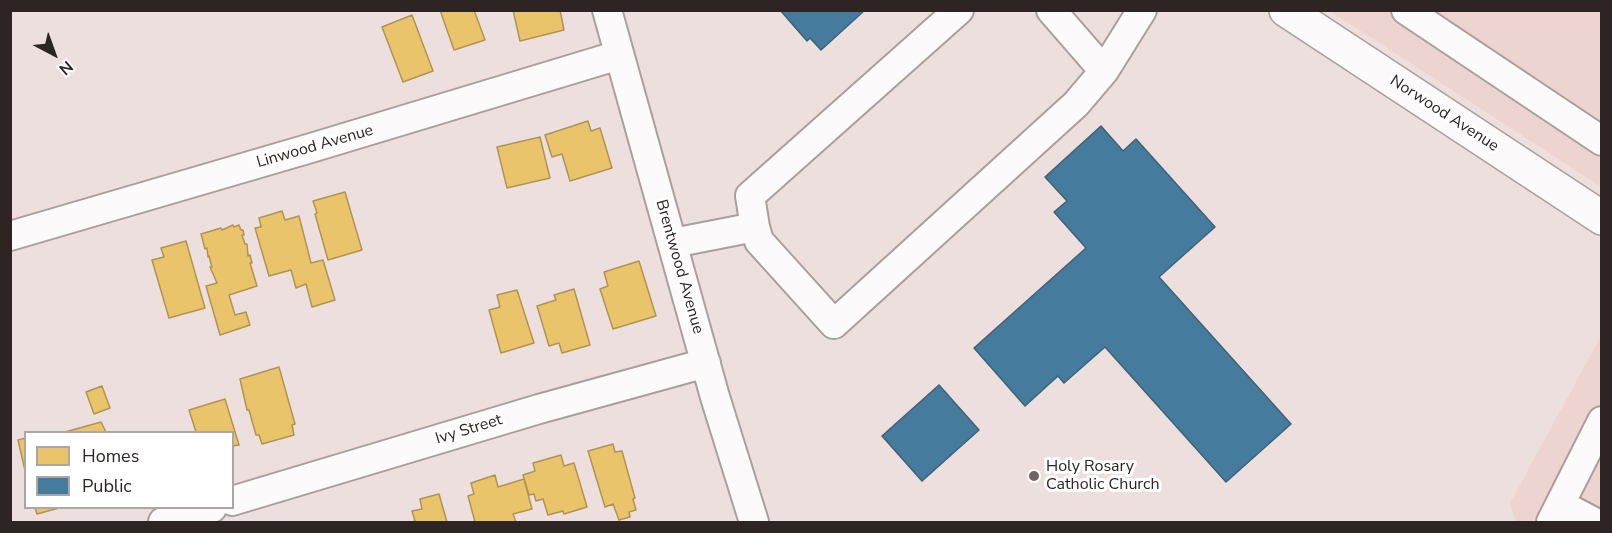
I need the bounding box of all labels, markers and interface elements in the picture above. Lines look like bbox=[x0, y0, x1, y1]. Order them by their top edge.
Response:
north arrow bbox=[24, 24, 84, 84]
text: N bbox=[54, 55, 78, 80]
street label: Norwood Avenue bbox=[1386, 72, 1502, 156]
street label: Linwood Avenue bbox=[254, 121, 376, 173]
street label: Brentwood Avenue bbox=[651, 198, 707, 336]
street label: Ivy Street bbox=[433, 411, 505, 449]
legend bbox=[24, 431, 234, 509]
text: Homes bbox=[82, 444, 139, 468]
place label: Holy Rosary Catholic Church bbox=[1046, 457, 1159, 495]
marker: Holy Rosary Catholic Church bbox=[1027, 469, 1041, 483]
text: Public bbox=[82, 474, 132, 498]

